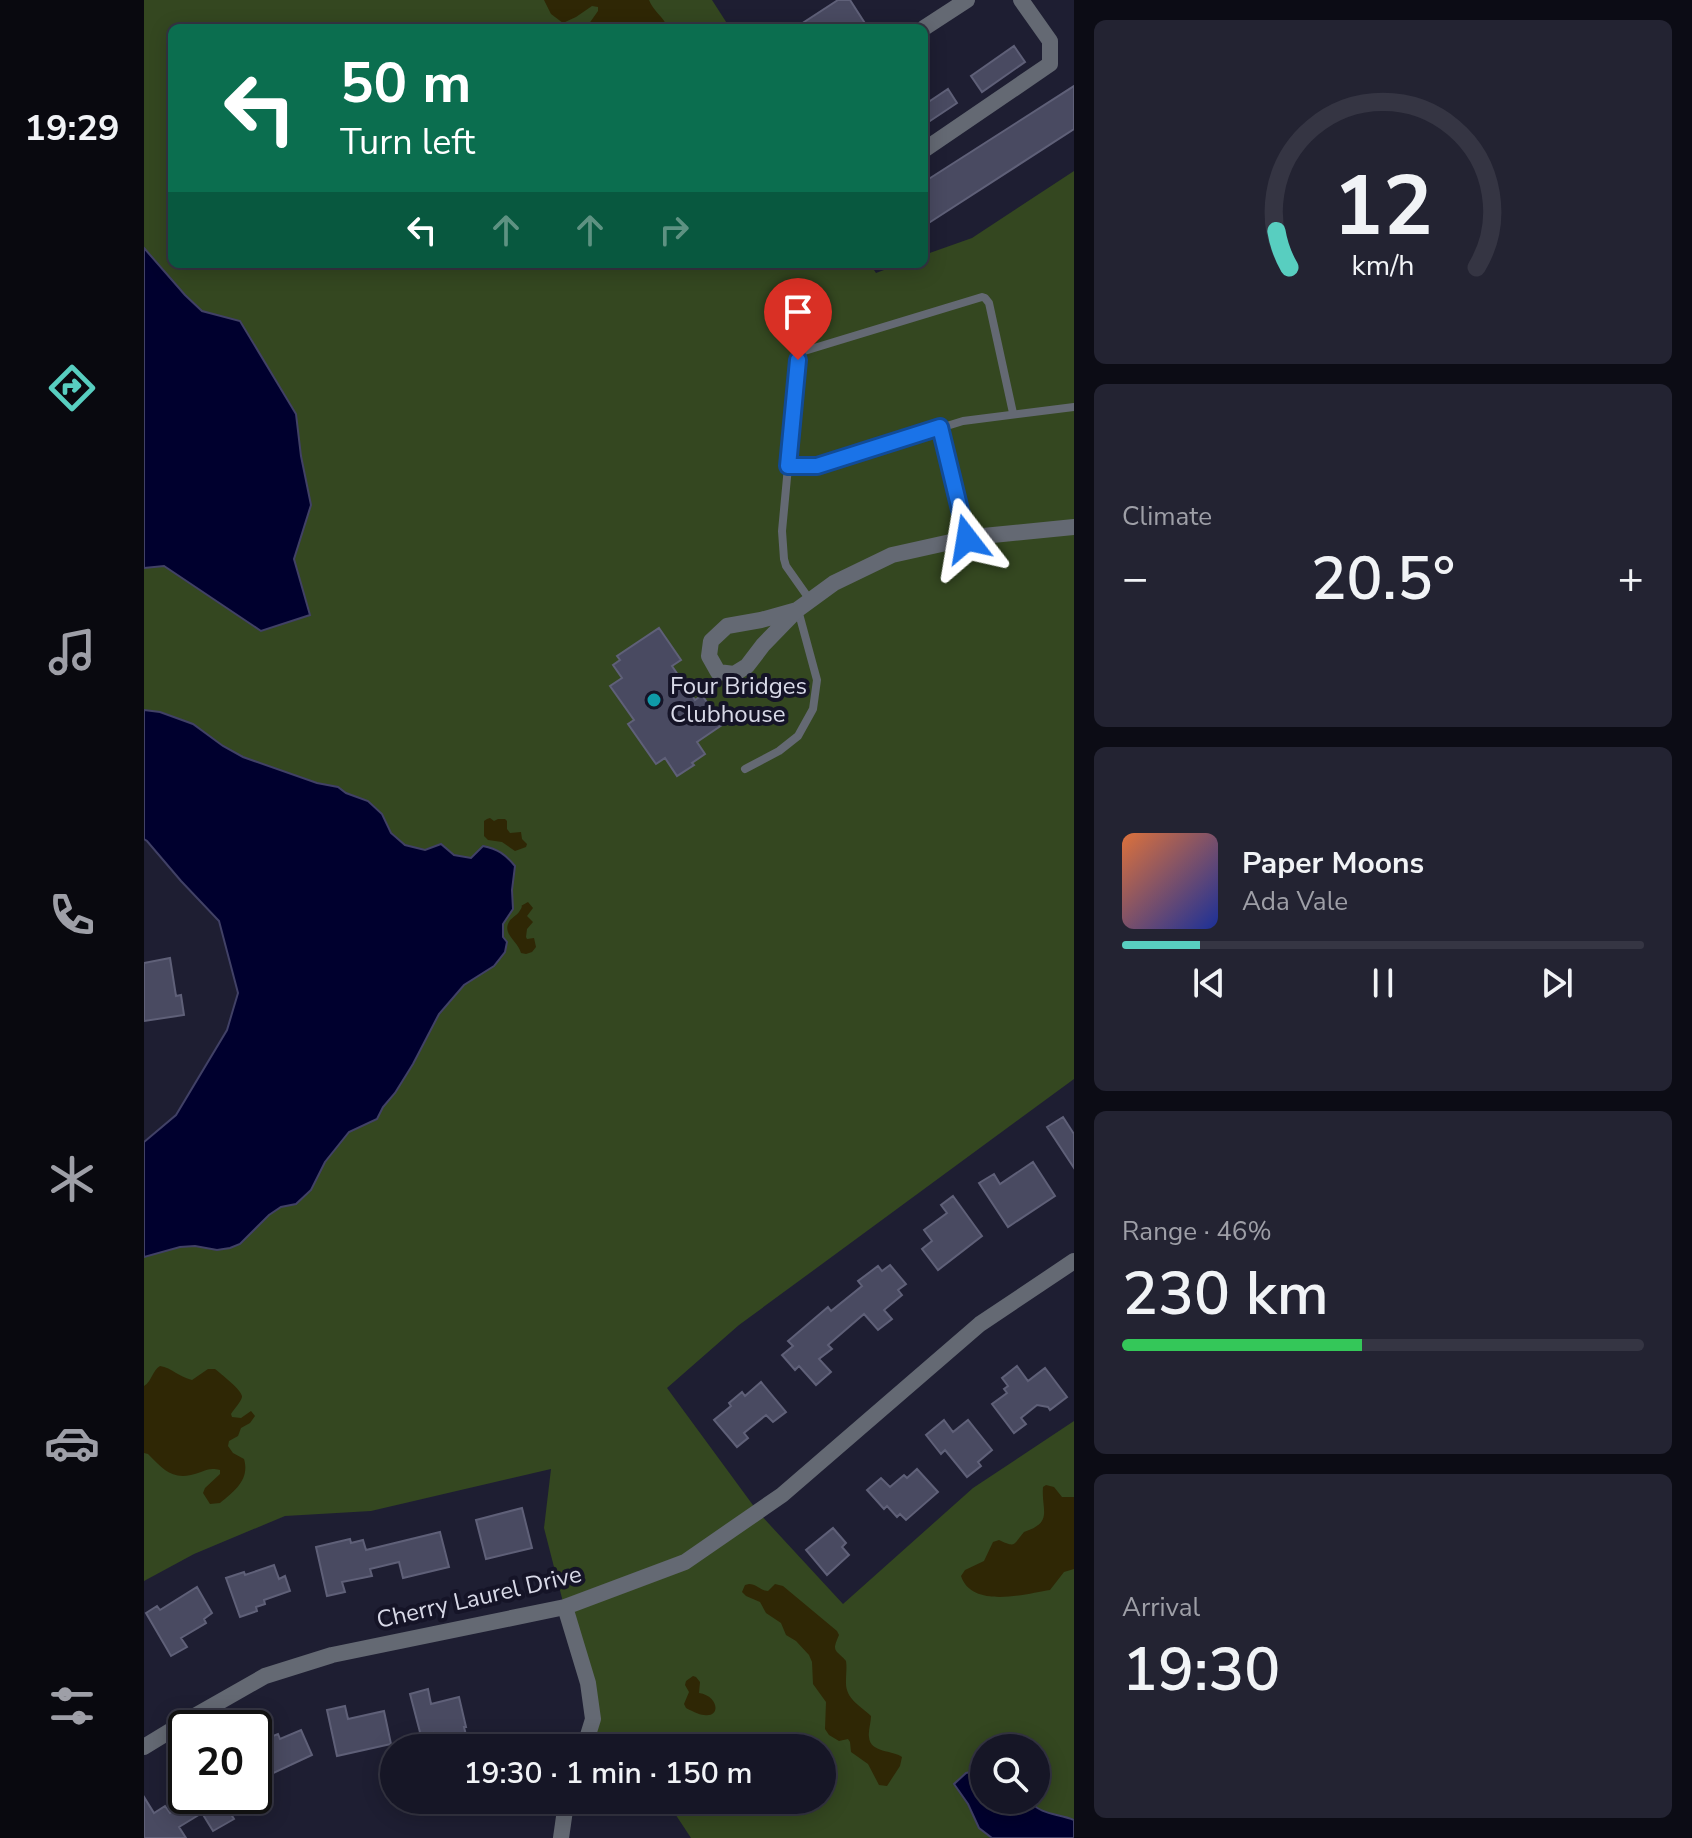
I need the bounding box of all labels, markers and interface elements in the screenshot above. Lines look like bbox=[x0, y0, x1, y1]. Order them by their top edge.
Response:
text: 50 m bbox=[340, 45, 471, 122]
icon: left bbox=[208, 56, 312, 160]
text: 19:29 bbox=[24, 104, 120, 153]
text: Turn left bbox=[340, 118, 475, 167]
text: 12 bbox=[1333, 149, 1433, 262]
icon: left bbox=[400, 208, 444, 252]
icon: ahead bbox=[484, 208, 528, 252]
icon: ahead bbox=[568, 208, 612, 252]
icon: right bbox=[652, 208, 696, 252]
text: km/h bbox=[1352, 246, 1414, 285]
pin bbox=[764, 278, 832, 360]
icon: arrive bbox=[776, 290, 820, 334]
icon: directions bbox=[44, 360, 100, 416]
position arrow bbox=[925, 497, 1009, 581]
text: Climate bbox=[1122, 499, 1212, 534]
text: 20.5° bbox=[1311, 538, 1455, 620]
text: − bbox=[1122, 549, 1148, 609]
text: + bbox=[1618, 549, 1644, 609]
icon: music bbox=[44, 624, 100, 680]
place label: Four Bridges Clubhouse bbox=[670, 670, 807, 730]
marker: Four Bridges Clubhouse bbox=[645, 691, 663, 709]
text: Paper Moons bbox=[1242, 843, 1424, 884]
text: Ada Vale bbox=[1242, 884, 1348, 919]
icon: phone bbox=[44, 887, 100, 943]
icon: previous bbox=[1187, 961, 1231, 1005]
icon: pause bbox=[1361, 961, 1405, 1005]
icon: next bbox=[1535, 961, 1579, 1005]
icon: climate bbox=[44, 1151, 100, 1207]
text: Range · 46% bbox=[1122, 1214, 1272, 1249]
text: 230 km bbox=[1122, 1253, 1329, 1335]
icon: car bbox=[44, 1415, 100, 1471]
street label: Cherry Laurel Drive bbox=[373, 1558, 585, 1636]
text: Arrival bbox=[1122, 1590, 1200, 1625]
text: 19:30 bbox=[1122, 1629, 1280, 1711]
icon: filters bbox=[44, 1678, 100, 1734]
speed limit sign: 20 bbox=[168, 1710, 272, 1814]
map controls bbox=[970, 1734, 1050, 1814]
button: search bbox=[970, 1734, 1050, 1814]
text: 19:30 · 1 min · 150 m bbox=[463, 1753, 753, 1794]

